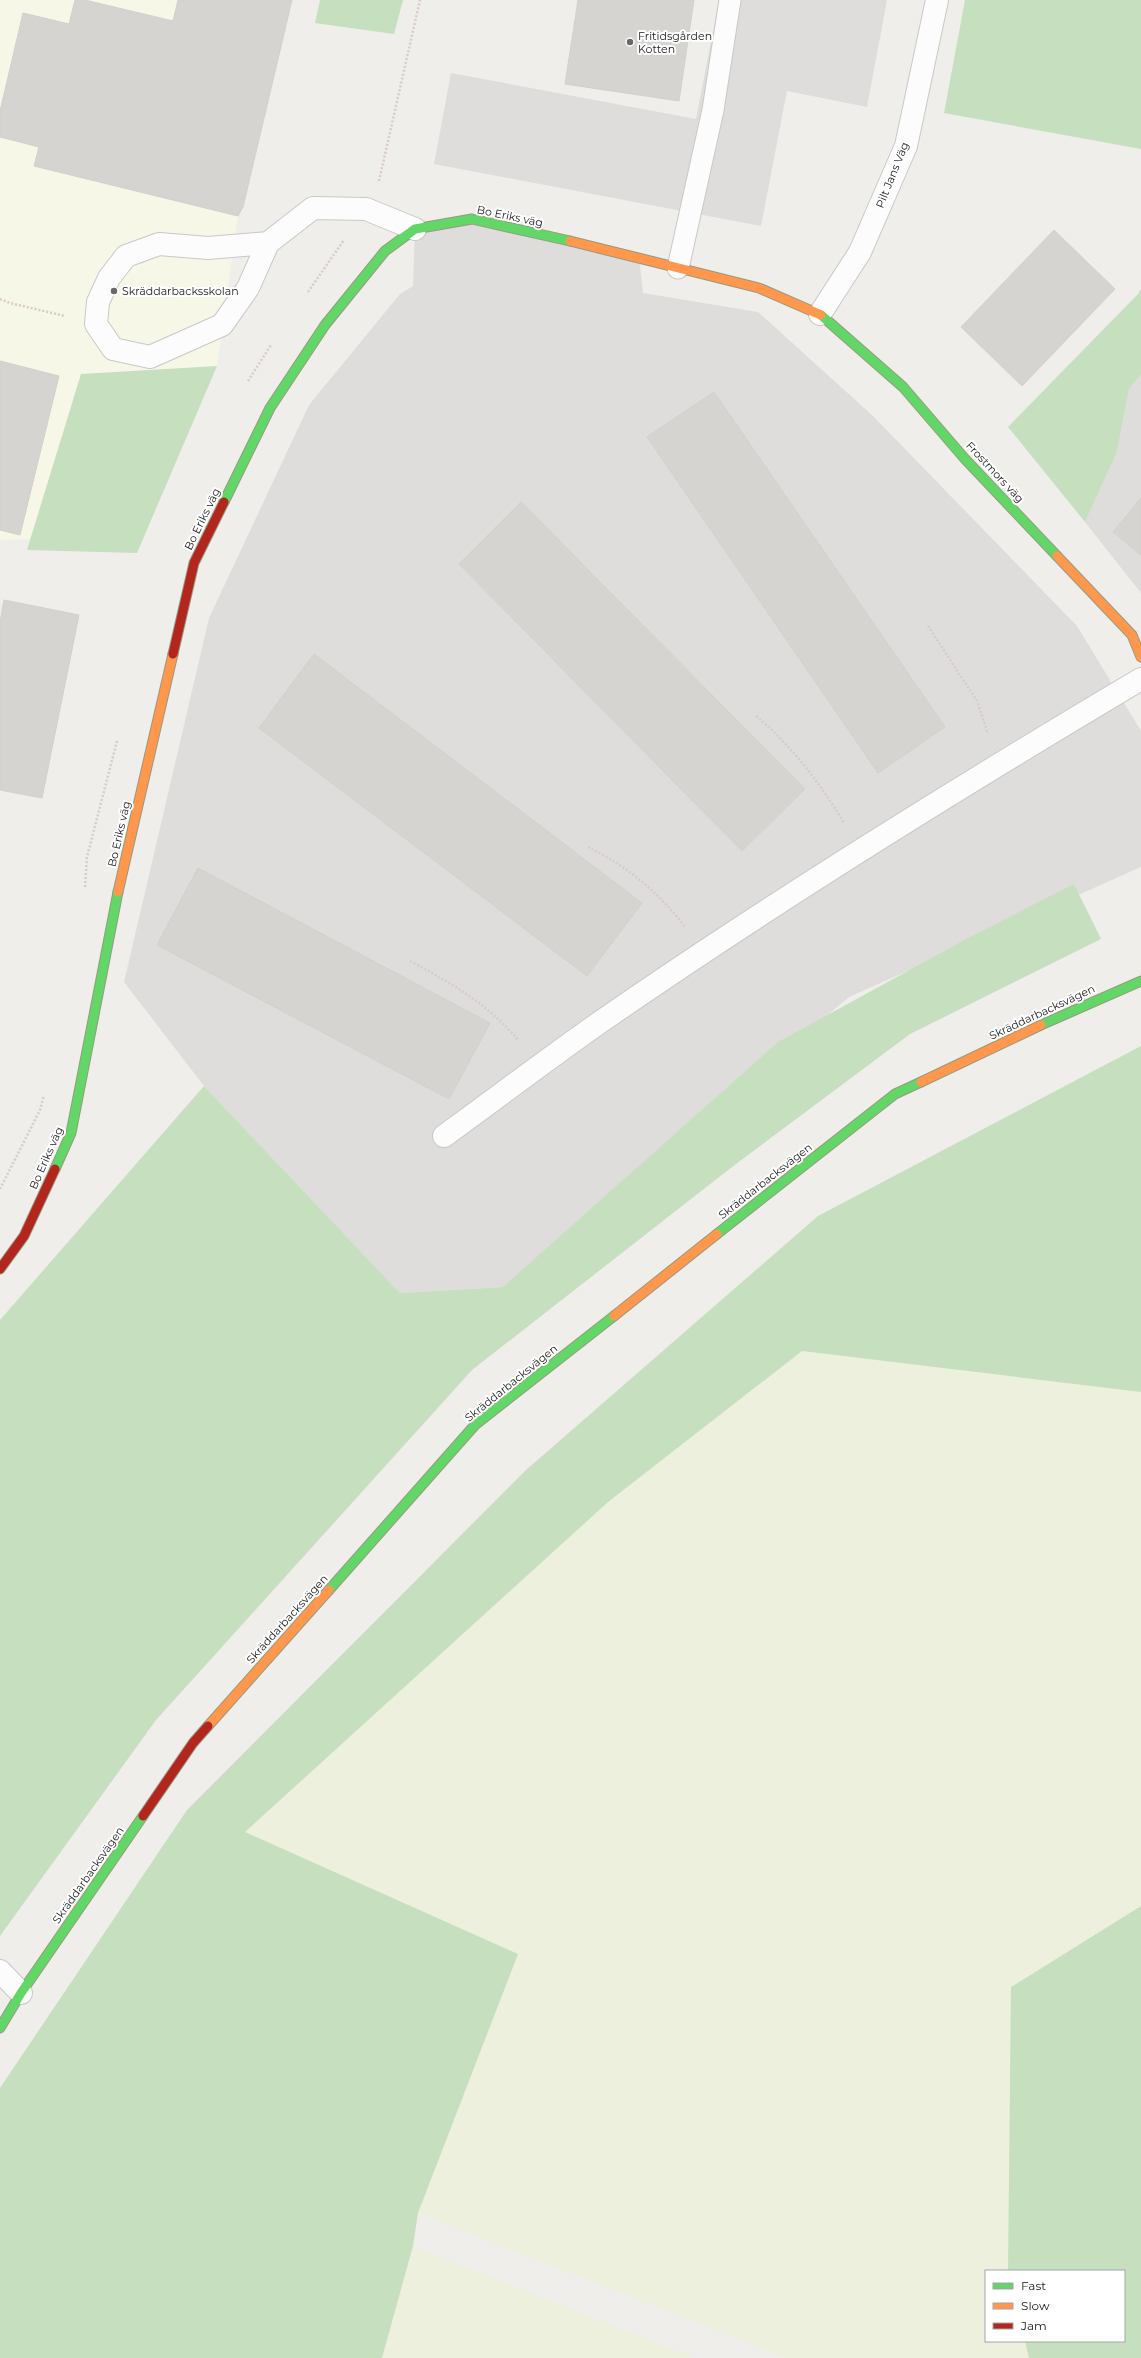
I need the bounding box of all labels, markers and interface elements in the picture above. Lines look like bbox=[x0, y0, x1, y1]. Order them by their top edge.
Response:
place label: Fritidsgården Kotten bbox=[638, 29, 712, 56]
marker: Fritidsgården Kotten bbox=[625, 37, 635, 47]
street label: Pilt Jans Väg bbox=[872, 140, 912, 210]
street label: Bo Eriks väg bbox=[476, 202, 544, 230]
place label: Skräddarbacksskolan bbox=[122, 284, 239, 298]
marker: Skräddarbacksskolan bbox=[109, 286, 119, 296]
street label: Frostmors väg bbox=[963, 438, 1027, 506]
street label: Bo Eriks väg bbox=[181, 486, 223, 552]
street label: Bo Eriks väg bbox=[105, 800, 133, 868]
street label: Skräddarbacksvägen bbox=[987, 981, 1097, 1043]
street label: Bo Eriks väg bbox=[26, 1124, 66, 1192]
street label: Skräddarbacksvägen bbox=[715, 1140, 815, 1222]
street label: Skräddarbacksvägen bbox=[462, 1341, 560, 1425]
street label: Skräddarbacksvägen bbox=[243, 1572, 331, 1666]
street label: Skräddarbacksvägen bbox=[49, 1824, 127, 1926]
legend bbox=[985, 2270, 1125, 2342]
text: Fast bbox=[1021, 2278, 1046, 2293]
text: Slow bbox=[1021, 2298, 1050, 2313]
text: Jam bbox=[1020, 2318, 1047, 2333]

